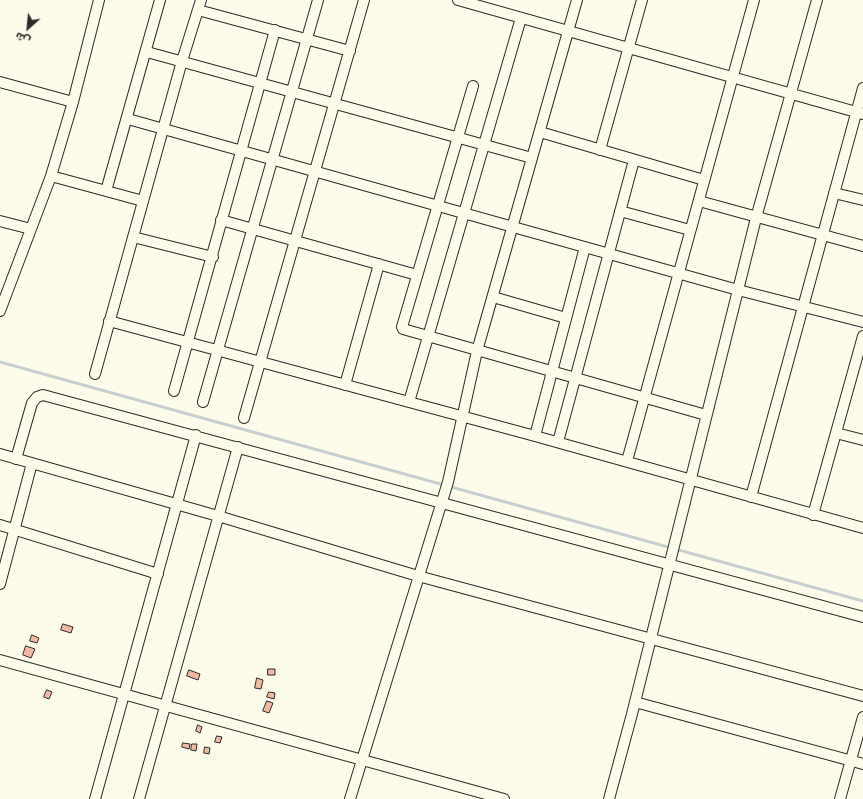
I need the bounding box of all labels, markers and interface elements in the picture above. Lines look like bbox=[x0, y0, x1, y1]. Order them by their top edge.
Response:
north arrow bbox=[8, 8, 48, 48]
text: ش bbox=[13, 29, 32, 48]

